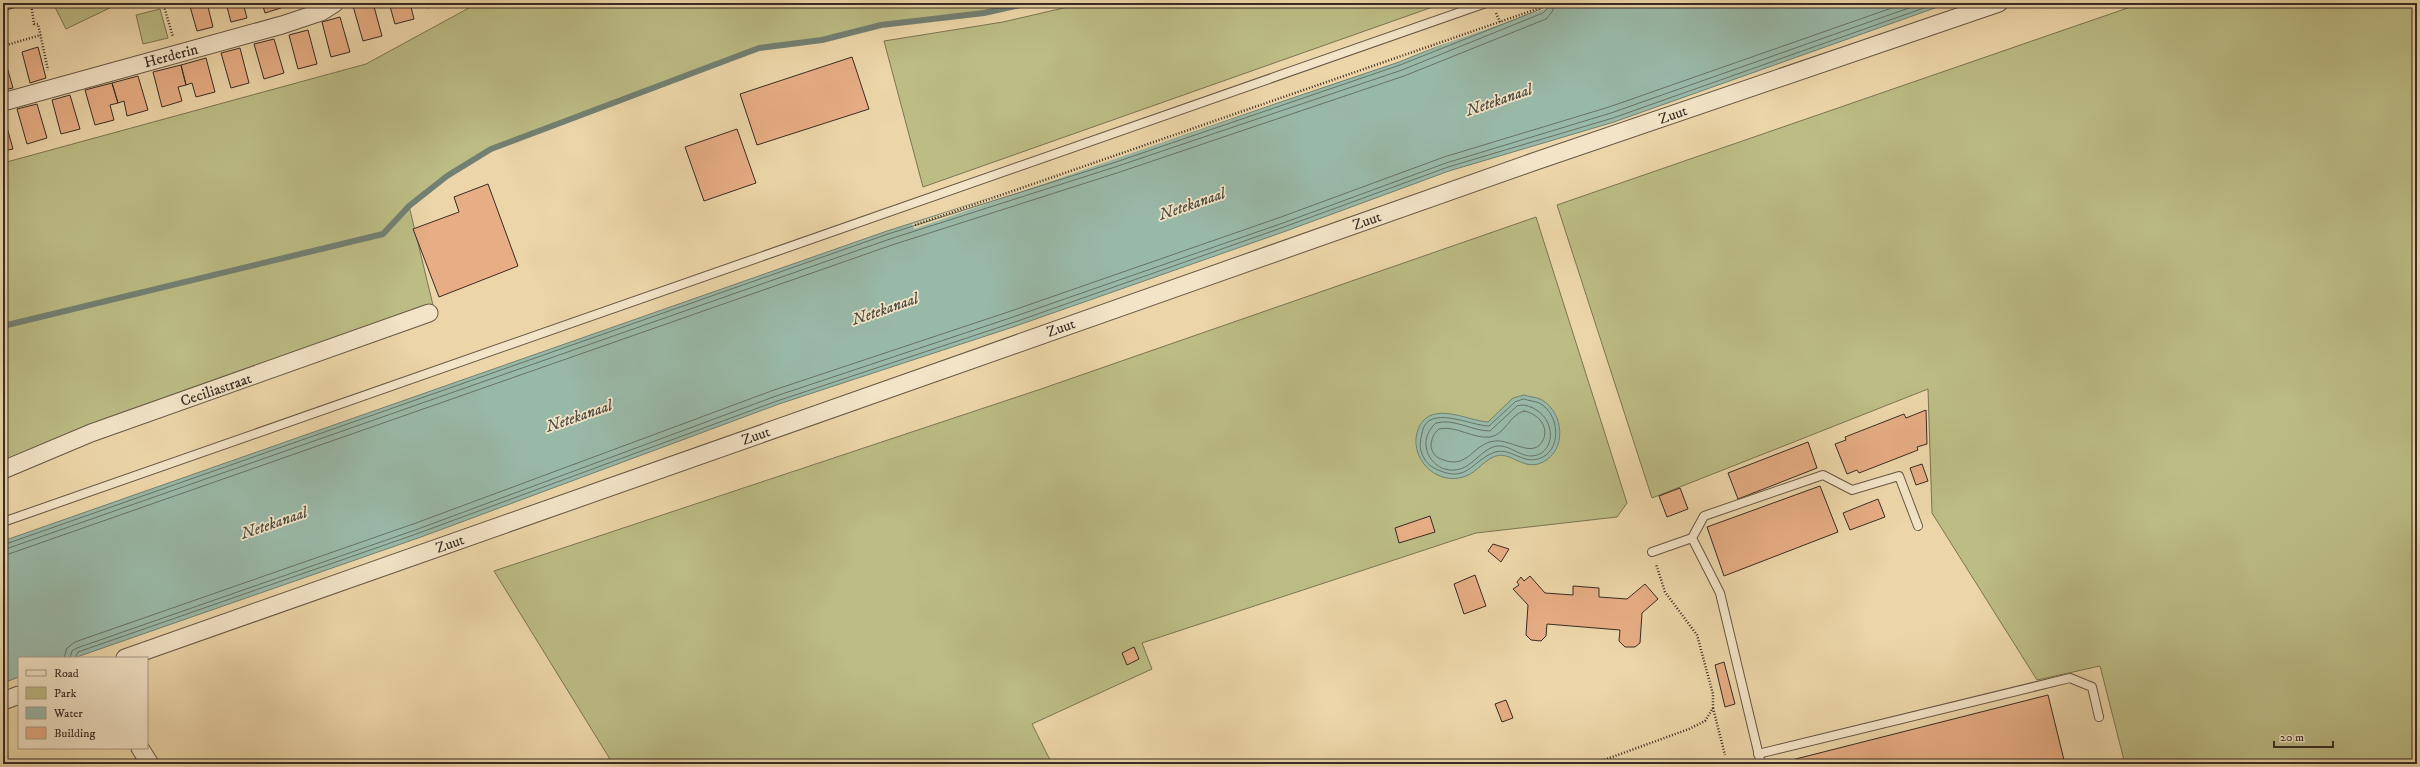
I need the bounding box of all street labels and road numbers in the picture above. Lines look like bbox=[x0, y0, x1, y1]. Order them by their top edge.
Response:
street label: Herderin bbox=[142, 40, 200, 72]
street label: Zuut bbox=[1656, 101, 1690, 129]
street label: Zuut bbox=[1350, 207, 1384, 235]
street label: Zuut bbox=[1044, 314, 1078, 342]
street label: Ceciliastraat bbox=[178, 369, 254, 411]
street label: Zuut bbox=[739, 422, 773, 450]
street label: Zuut bbox=[433, 530, 467, 558]

